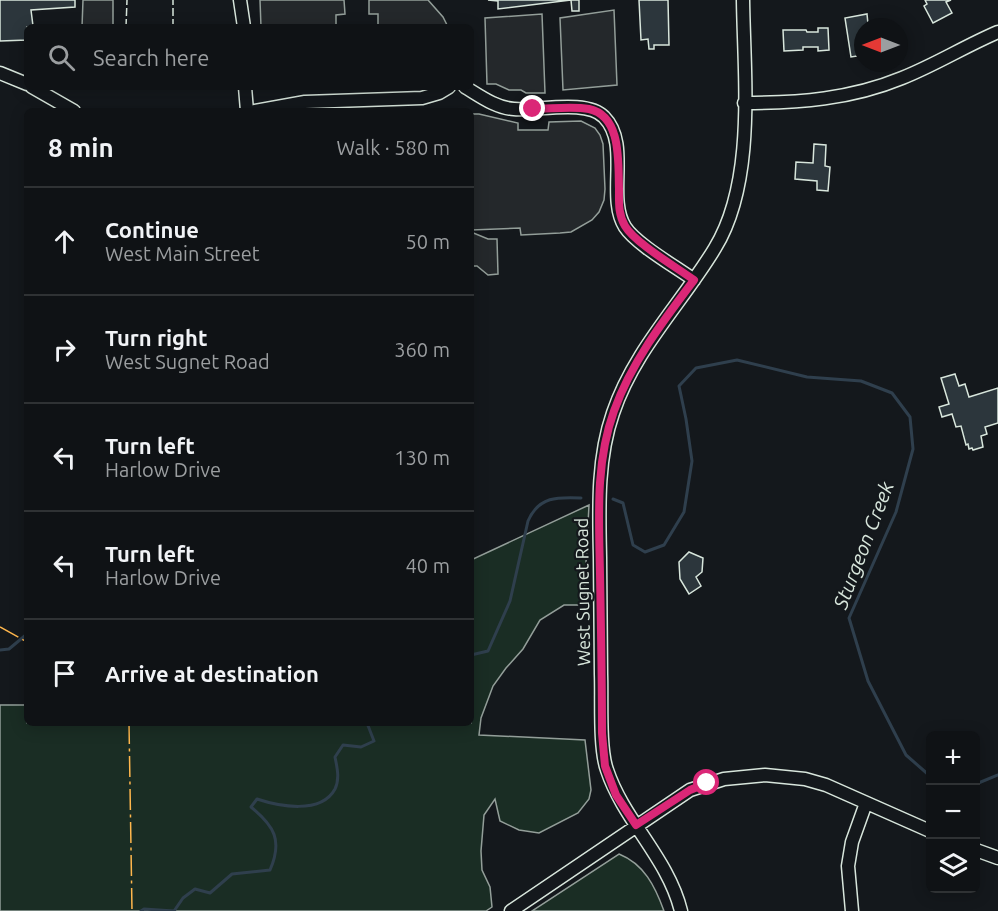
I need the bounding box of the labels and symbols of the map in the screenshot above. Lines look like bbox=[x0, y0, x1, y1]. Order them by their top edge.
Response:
north arrow bbox=[854, 18, 908, 72]
route end bbox=[519, 95, 545, 121]
water label: Sturgeon Creek bbox=[828, 478, 898, 613]
street label: West Sugnet Road bbox=[571, 518, 593, 666]
route start bbox=[693, 769, 719, 795]

